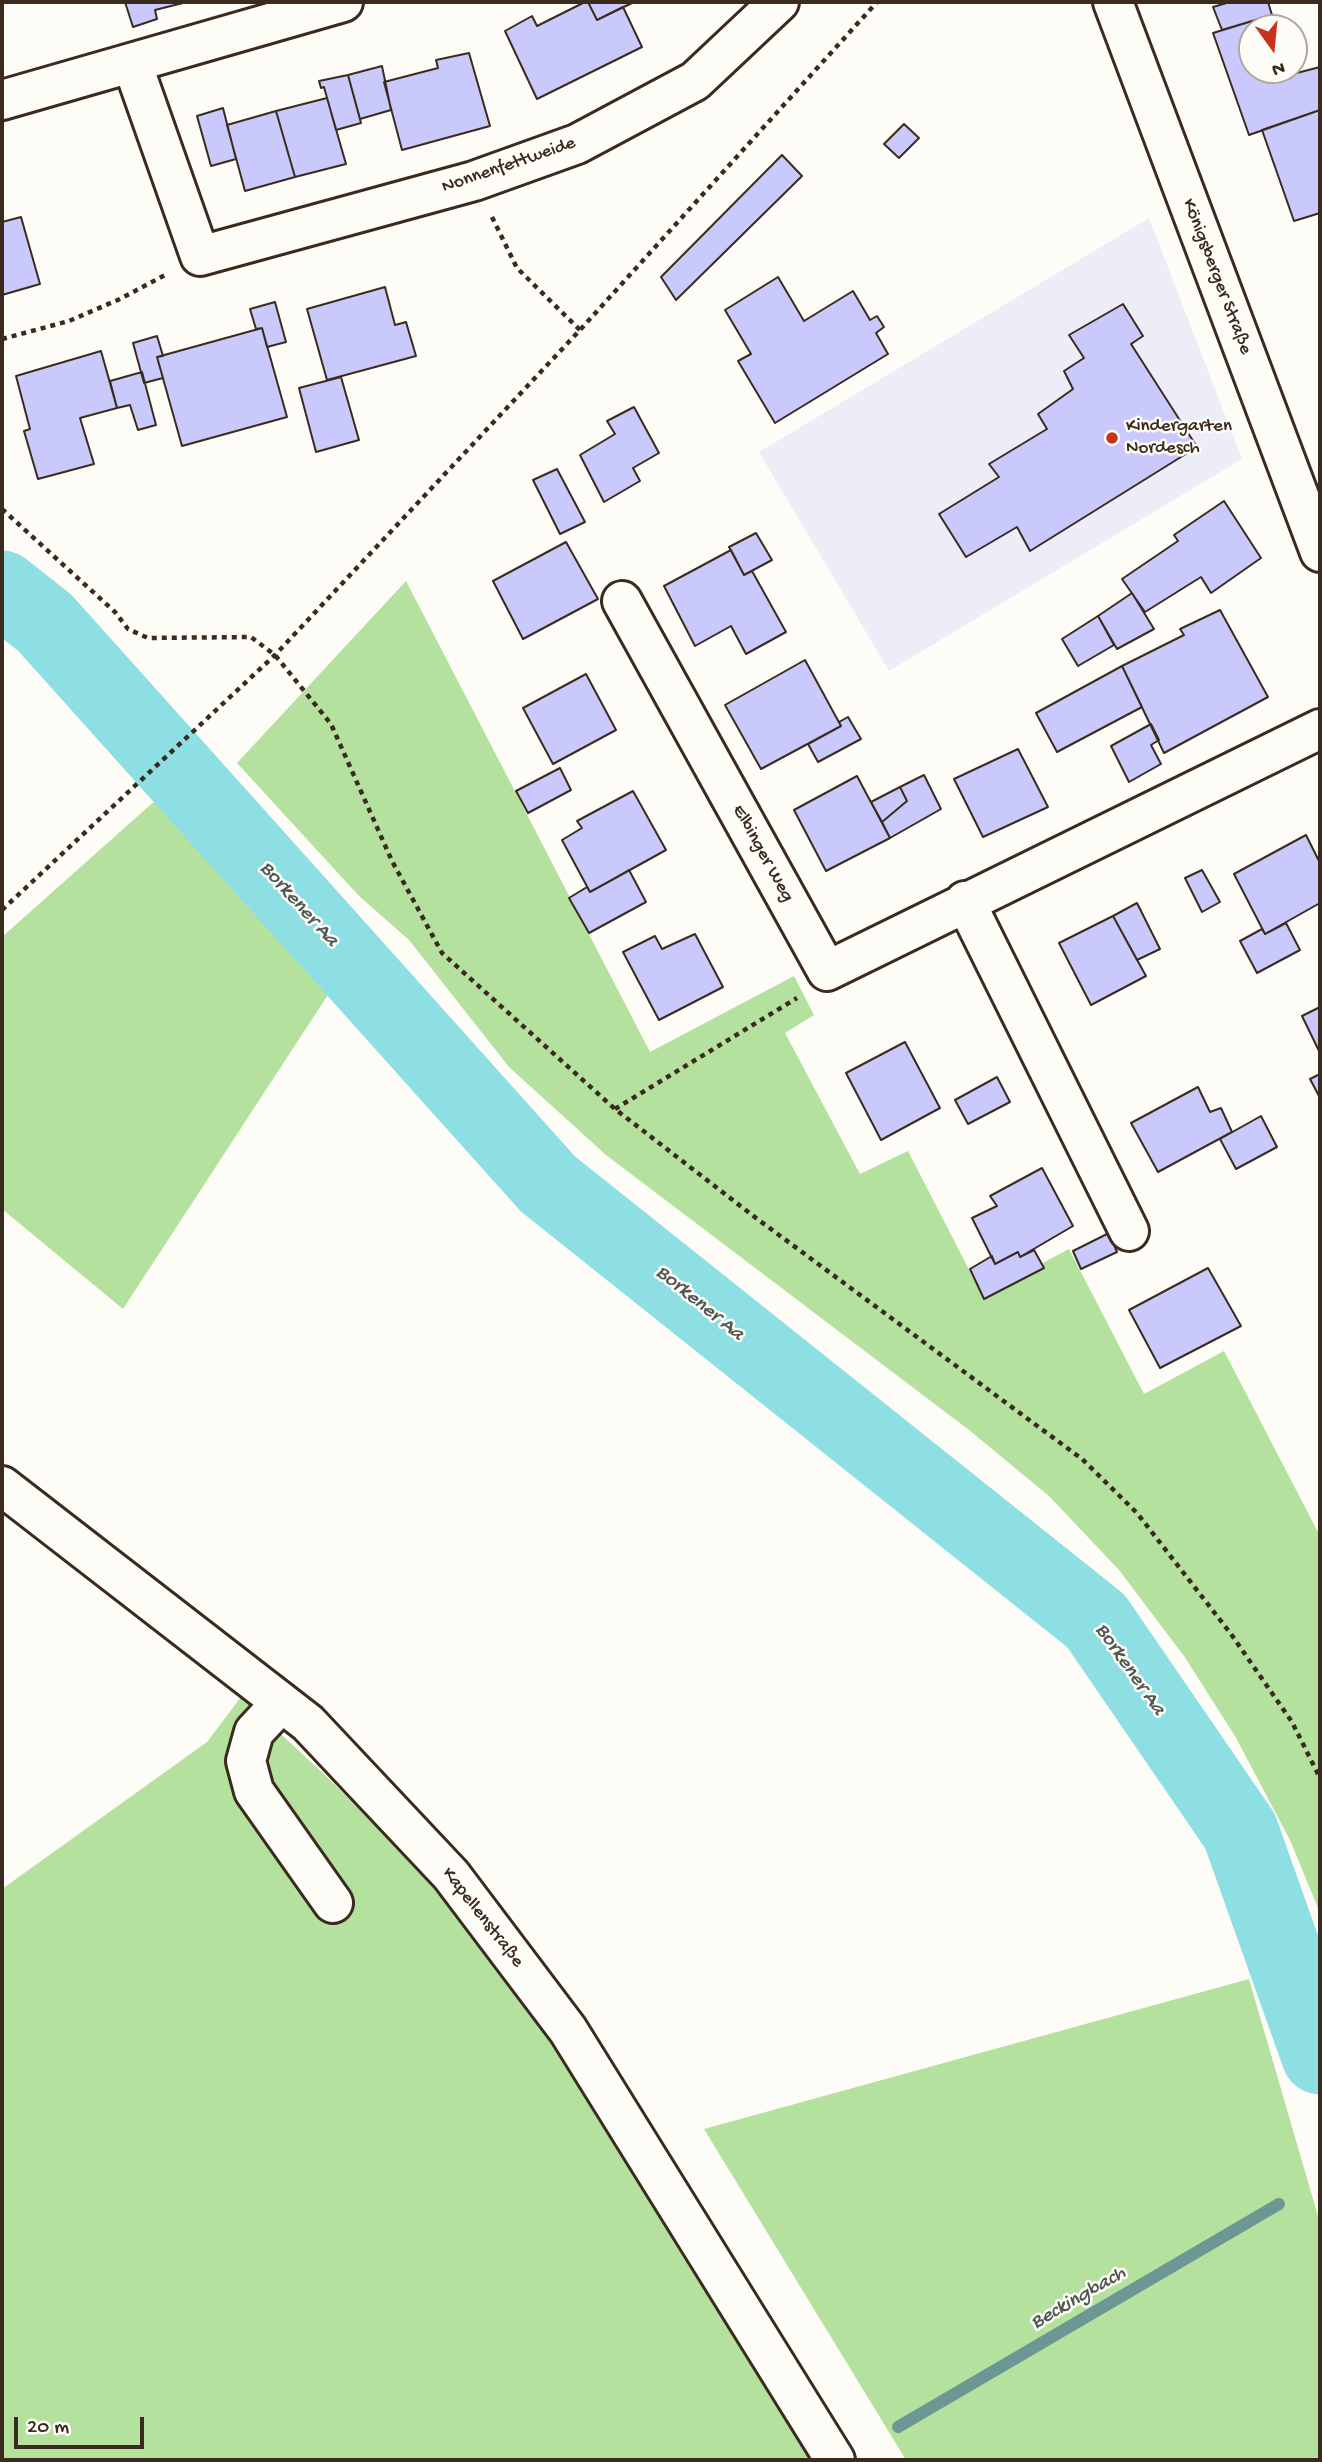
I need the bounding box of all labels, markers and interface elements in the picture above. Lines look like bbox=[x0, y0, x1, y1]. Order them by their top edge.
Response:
north arrow bbox=[1238, 14, 1308, 84]
text: N bbox=[1269, 55, 1287, 81]
street label: Nonnenfettweide bbox=[439, 132, 579, 200]
street label: Königsberger Straße bbox=[1176, 196, 1256, 358]
place label: Kindergarten Nordesch bbox=[1126, 416, 1232, 460]
marker: Kindergarten Nordesch bbox=[1104, 430, 1120, 446]
street label: Elbinger Weg bbox=[726, 801, 798, 907]
water label: Borkener Aa bbox=[253, 857, 343, 953]
water label: Borkener Aa bbox=[650, 1261, 748, 1347]
water label: Borkener Aa bbox=[1088, 1619, 1170, 1721]
street label: Kapellenstraße bbox=[436, 1863, 528, 1973]
water label: Beckingbach bbox=[1027, 2262, 1131, 2336]
scale bar bbox=[18, 2402, 147, 2446]
text: 20 m bbox=[27, 2416, 69, 2441]

